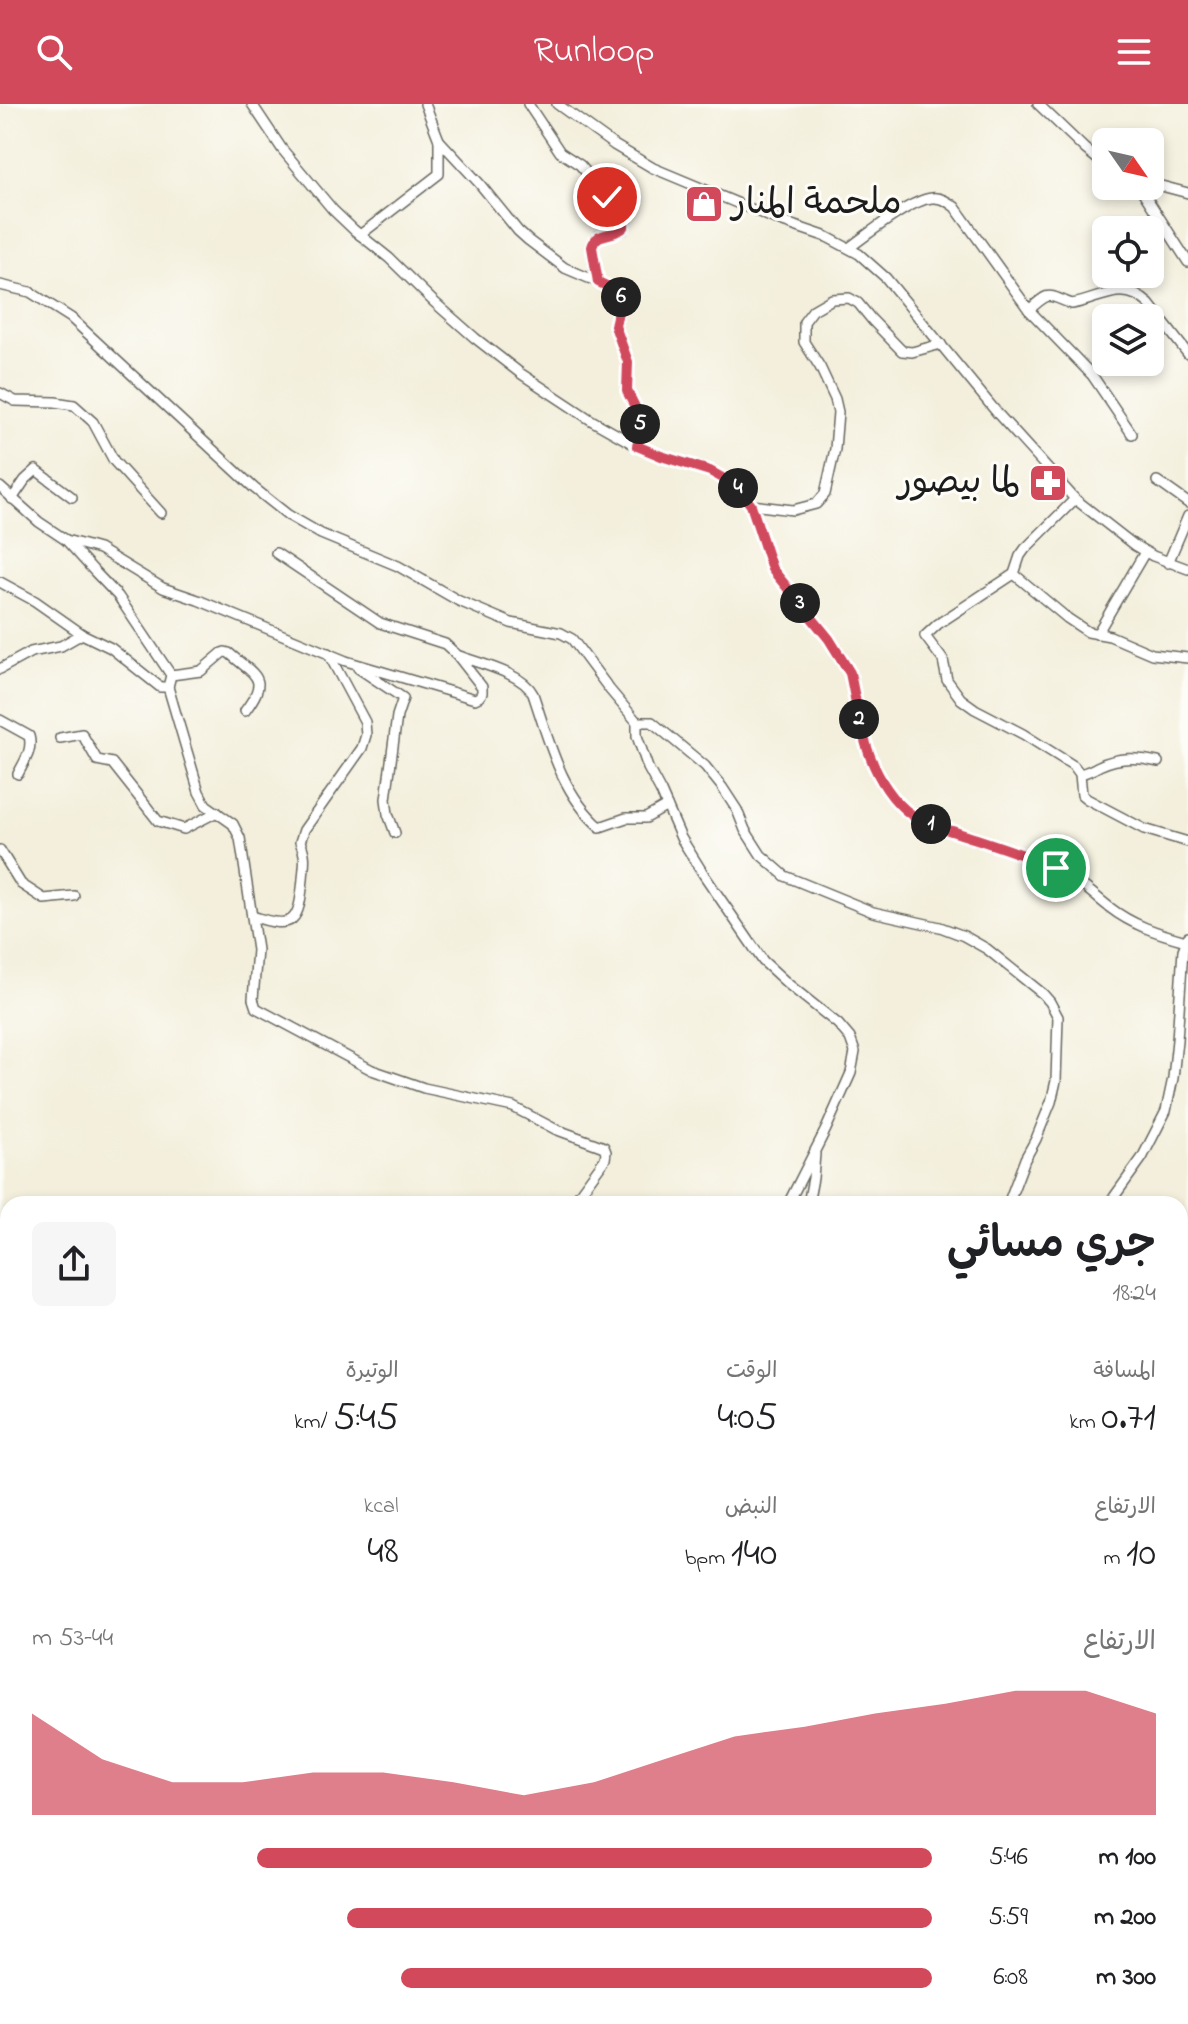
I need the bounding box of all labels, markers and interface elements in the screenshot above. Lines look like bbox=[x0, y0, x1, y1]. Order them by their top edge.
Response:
text: Runloop bbox=[533, 26, 655, 79]
icon: search bbox=[32, 30, 76, 74]
icon: menu bbox=[1112, 30, 1156, 74]
north arrow bbox=[1092, 128, 1164, 200]
map controls bbox=[1092, 128, 1164, 376]
pin bbox=[573, 163, 641, 231]
icon: check bbox=[585, 175, 629, 219]
place label: ملحمة المنار bbox=[729, 178, 902, 231]
shop icon: ملحمة المنار bbox=[683, 183, 725, 225]
button: locate bbox=[1092, 216, 1164, 288]
pin: 6 bbox=[601, 277, 641, 317]
text: 6 bbox=[616, 281, 626, 313]
button: layers bbox=[1092, 304, 1164, 376]
pin: 5 bbox=[620, 404, 660, 444]
text: 5 bbox=[634, 408, 646, 440]
place label: لما بيصور bbox=[895, 457, 1020, 510]
pharmacy icon: لما بيصور bbox=[1027, 462, 1069, 504]
pin: 4 bbox=[718, 468, 758, 508]
text: 4 bbox=[733, 472, 743, 504]
pin: 3 bbox=[780, 583, 820, 623]
text: 3 bbox=[795, 587, 805, 619]
pin: 2 bbox=[839, 699, 879, 739]
text: 2 bbox=[854, 703, 864, 735]
pin: 1 bbox=[911, 804, 951, 844]
text: 1 bbox=[928, 808, 935, 840]
pin bbox=[1022, 834, 1090, 902]
icon: arrive bbox=[1034, 846, 1078, 890]
text: جري مسائي bbox=[947, 1213, 1156, 1277]
button: share bbox=[32, 1222, 116, 1306]
text: 18:24 bbox=[1112, 1275, 1156, 1313]
text: الوتيرة bbox=[346, 1356, 399, 1388]
text: الوقت bbox=[726, 1356, 777, 1388]
text: المسافة bbox=[1093, 1356, 1156, 1388]
text: 5:45 bbox=[333, 1389, 399, 1448]
text: 4:05 bbox=[717, 1389, 777, 1448]
text: 0.71 bbox=[1101, 1389, 1156, 1448]
text: /km bbox=[294, 1407, 333, 1439]
text: km bbox=[1069, 1407, 1101, 1439]
text: kcal bbox=[364, 1491, 399, 1523]
text: النبض bbox=[725, 1492, 777, 1524]
text: الارتفاع bbox=[1094, 1492, 1156, 1524]
text: 48 bbox=[367, 1523, 399, 1582]
text: 140 bbox=[731, 1525, 777, 1584]
text: 10 bbox=[1126, 1525, 1156, 1584]
text: bpm bbox=[685, 1543, 731, 1575]
text: m bbox=[1103, 1543, 1126, 1575]
text: 44–53 m bbox=[32, 1620, 113, 1658]
text: الارتفاع bbox=[1083, 1624, 1156, 1662]
text: 5:46 bbox=[989, 1839, 1028, 1877]
text: 100 m bbox=[1099, 1839, 1156, 1877]
text: 5:59 bbox=[988, 1899, 1028, 1937]
text: 200 m bbox=[1094, 1899, 1156, 1937]
text: 6:08 bbox=[993, 1959, 1028, 1997]
text: 300 m bbox=[1096, 1959, 1156, 1997]

